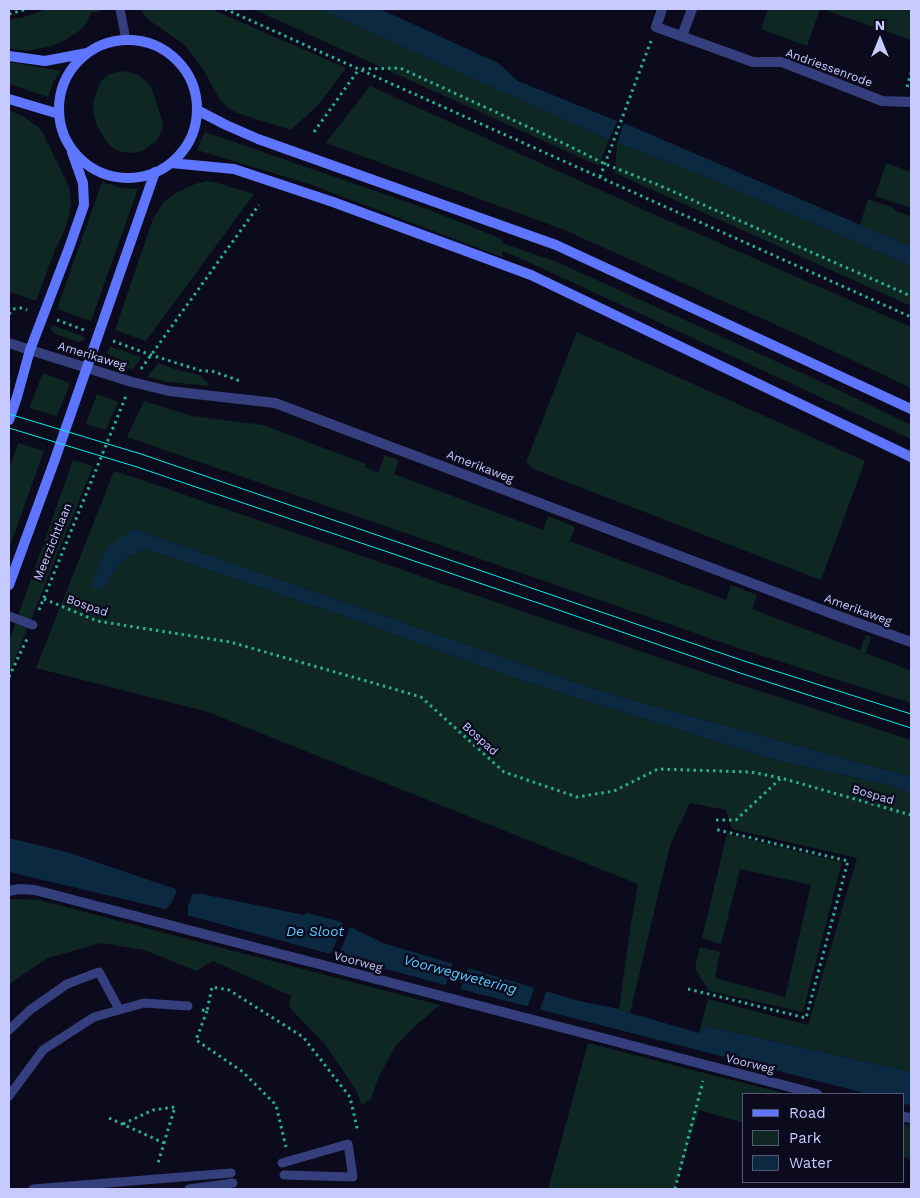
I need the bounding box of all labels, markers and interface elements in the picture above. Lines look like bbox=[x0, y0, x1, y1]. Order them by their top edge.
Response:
north arrow bbox=[855, 15, 905, 65]
text: N bbox=[875, 17, 885, 33]
street label: Andriessenrode bbox=[784, 46, 874, 90]
street label: Amerikaweg bbox=[56, 339, 128, 373]
street label: Amerikaweg bbox=[444, 448, 516, 486]
street label: Meerzichtlaan bbox=[31, 501, 75, 583]
street label: Amerikaweg bbox=[822, 591, 894, 629]
street label: Bospad bbox=[64, 592, 110, 620]
street label: Bospad bbox=[459, 719, 501, 759]
street label: Bospad bbox=[850, 782, 896, 808]
water label: De Sloot bbox=[286, 924, 344, 940]
street label: Voorweg bbox=[332, 949, 384, 975]
water label: Voorwegwetering bbox=[402, 952, 518, 998]
street label: Voorweg bbox=[724, 1051, 776, 1077]
legend bbox=[742, 1093, 905, 1183]
text: Road bbox=[789, 1104, 826, 1122]
text: Park bbox=[789, 1129, 821, 1147]
text: Water bbox=[789, 1154, 832, 1172]

